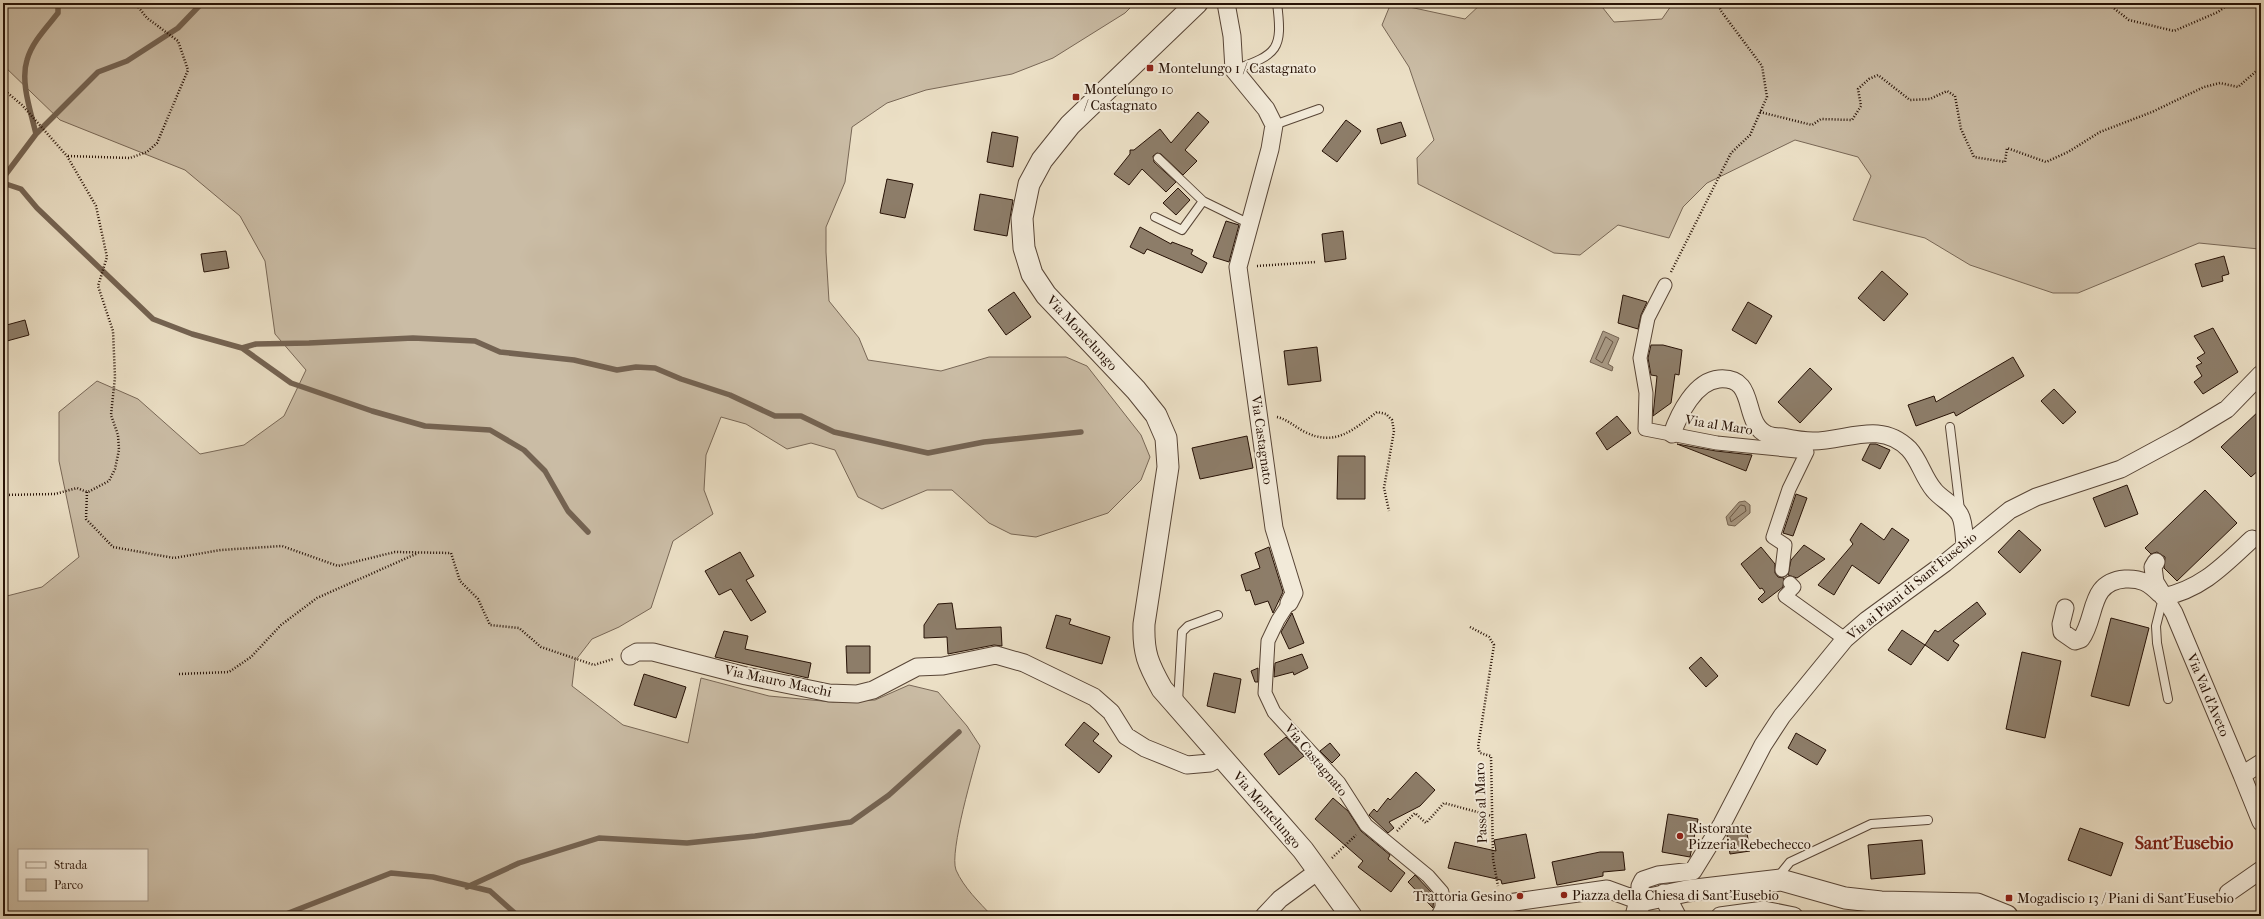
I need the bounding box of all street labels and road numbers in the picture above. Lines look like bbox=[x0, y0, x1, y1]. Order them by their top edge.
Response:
street label: Via Montelungo bbox=[1042, 291, 1121, 374]
street label: Via Castagnato bbox=[1247, 394, 1277, 485]
street label: Via al Maro bbox=[1683, 411, 1754, 439]
street label: Via ai Piani di Sant'Eusebio bbox=[1843, 528, 1980, 644]
street label: Via Val d'Aveto bbox=[2182, 650, 2233, 739]
street label: Via Mauro Macchi bbox=[722, 661, 833, 701]
street label: Via Castagnato bbox=[1280, 719, 1351, 800]
street label: Passo al Maro bbox=[1471, 762, 1491, 844]
street label: Via Montelungo bbox=[1228, 767, 1305, 852]

